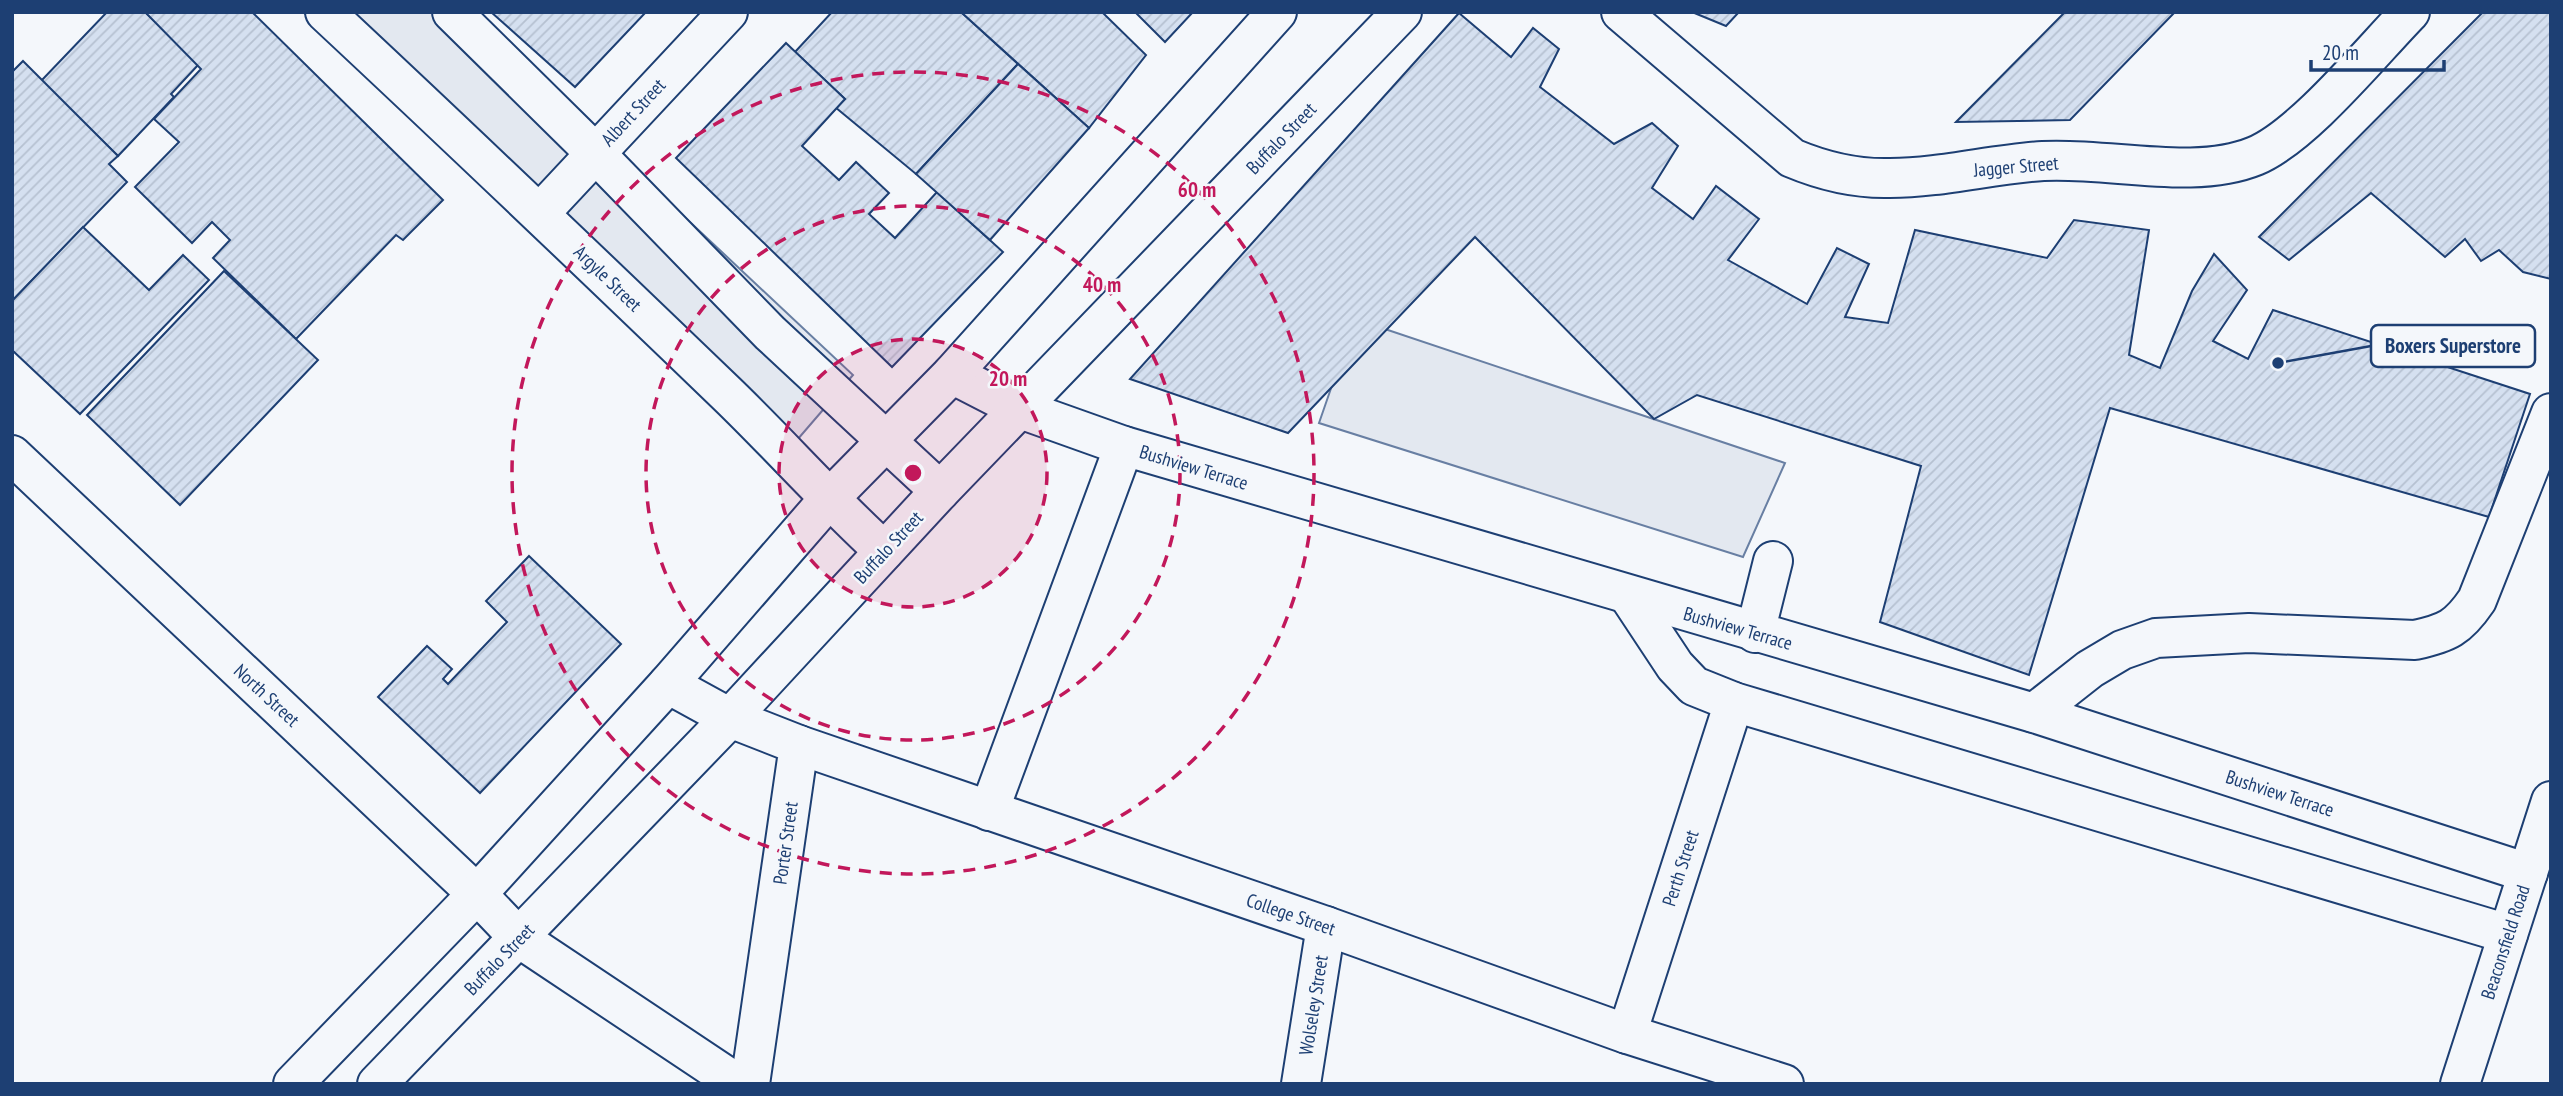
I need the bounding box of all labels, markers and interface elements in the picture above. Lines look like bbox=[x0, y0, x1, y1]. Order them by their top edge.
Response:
scale bar bbox=[2311, 28, 2444, 72]
text: 20 m bbox=[2322, 39, 2359, 66]
street label: Albert Street bbox=[596, 73, 671, 151]
street label: Buffalo Street bbox=[1241, 97, 1322, 179]
street label: Jagger Street bbox=[1972, 150, 2060, 182]
text: 60 m bbox=[1178, 176, 1216, 203]
street label: Argyle Street bbox=[569, 240, 648, 317]
text: 40 m bbox=[1083, 271, 1121, 298]
callout: Boxers Superstore bbox=[2371, 325, 2535, 367]
text: Boxers Superstore bbox=[2385, 332, 2521, 359]
text: 20 m bbox=[989, 365, 1027, 392]
street label: Bushview Terrace bbox=[1137, 439, 1251, 495]
centre of rings bbox=[901, 461, 925, 485]
street label: Buffalo Street bbox=[848, 505, 928, 588]
street label: Bushview Terrace bbox=[1681, 601, 1795, 655]
street label: North Street bbox=[229, 659, 305, 732]
street label: Bushview Terrace bbox=[2223, 764, 2337, 822]
street label: Porter Street bbox=[767, 799, 803, 886]
street label: Perth Street bbox=[1656, 826, 1704, 909]
street label: Beaconsfield Road bbox=[2475, 882, 2535, 1002]
street label: College Street bbox=[1243, 888, 1339, 941]
street label: Buffalo Street bbox=[459, 918, 540, 1000]
street label: Wolseley Street bbox=[1293, 953, 1333, 1057]

